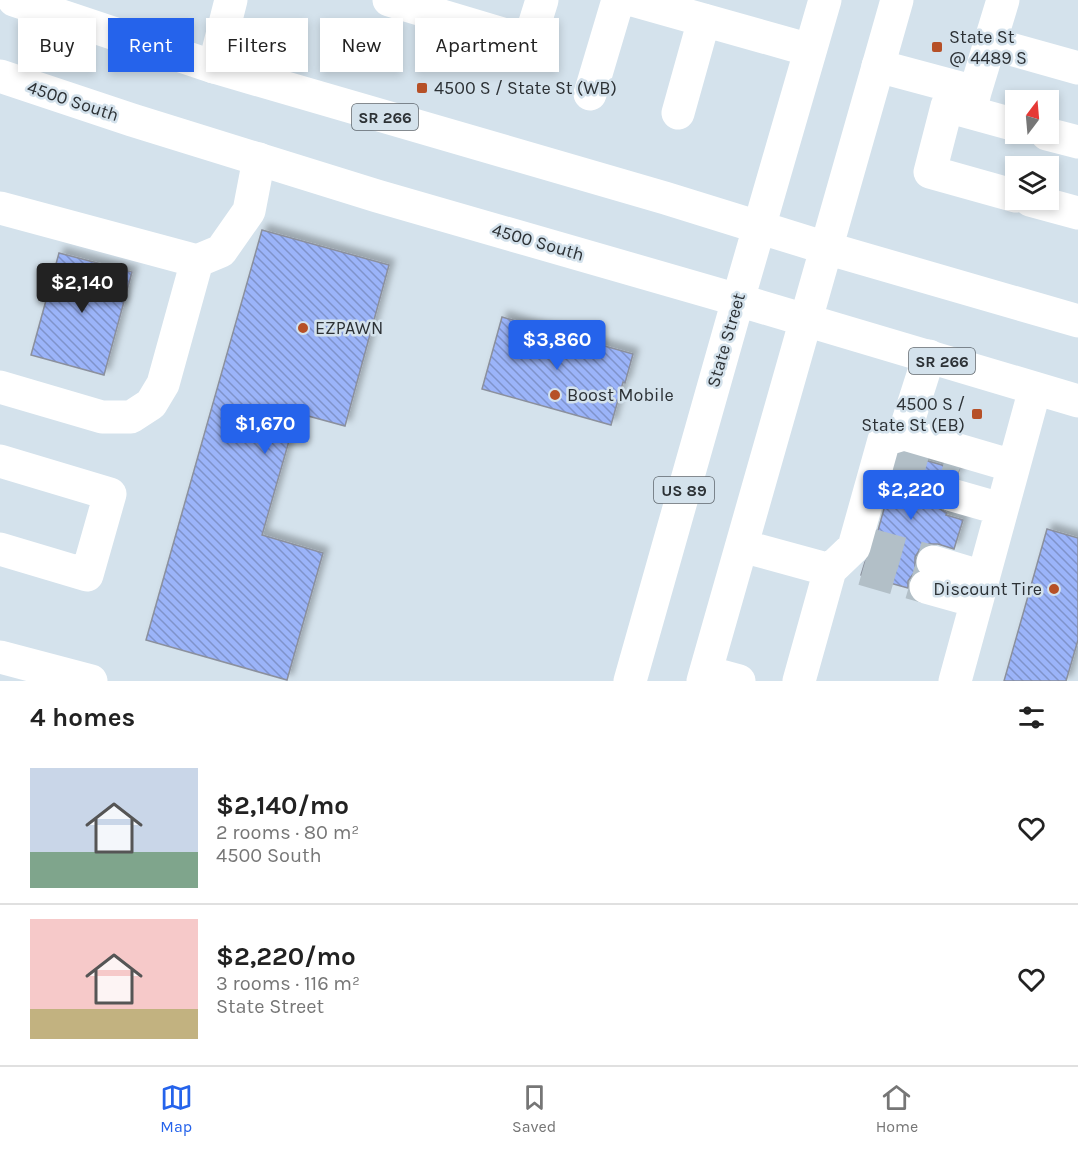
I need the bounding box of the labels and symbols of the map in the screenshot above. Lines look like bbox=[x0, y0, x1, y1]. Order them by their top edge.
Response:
place label: State St @ 4489 S bbox=[949, 26, 1027, 69]
marker: State St @ 4489 S bbox=[930, 40, 944, 54]
street label: 4500 South bbox=[24, 76, 122, 126]
place label: 4500 S / State St (WB) bbox=[434, 77, 617, 99]
marker: 4500 S / State St (WB) bbox=[415, 81, 429, 95]
north arrow bbox=[1005, 90, 1059, 144]
road number: SR 266 bbox=[352, 104, 418, 130]
street label: 4500 South bbox=[489, 218, 587, 266]
pin: $2,140 bbox=[33, 263, 131, 314]
street label: State Street bbox=[702, 290, 750, 390]
place label: EZPAWN bbox=[315, 317, 383, 339]
pin: $3,860 bbox=[508, 320, 606, 371]
marker: EZPAWN bbox=[296, 321, 310, 335]
road number: SR 266 bbox=[909, 348, 975, 374]
place label: Boost Mobile bbox=[567, 384, 674, 406]
marker: Boost Mobile bbox=[548, 388, 562, 402]
place label: 4500 S / State St (EB) bbox=[861, 393, 965, 436]
pin: $1,670 bbox=[216, 404, 314, 455]
marker: 4500 S / State St (EB) bbox=[970, 407, 984, 421]
pin: $2,220 bbox=[862, 470, 960, 521]
road number: US 89 bbox=[654, 477, 714, 503]
place label: Discount Tire bbox=[933, 578, 1042, 600]
marker: Discount Tire bbox=[1047, 582, 1061, 596]

